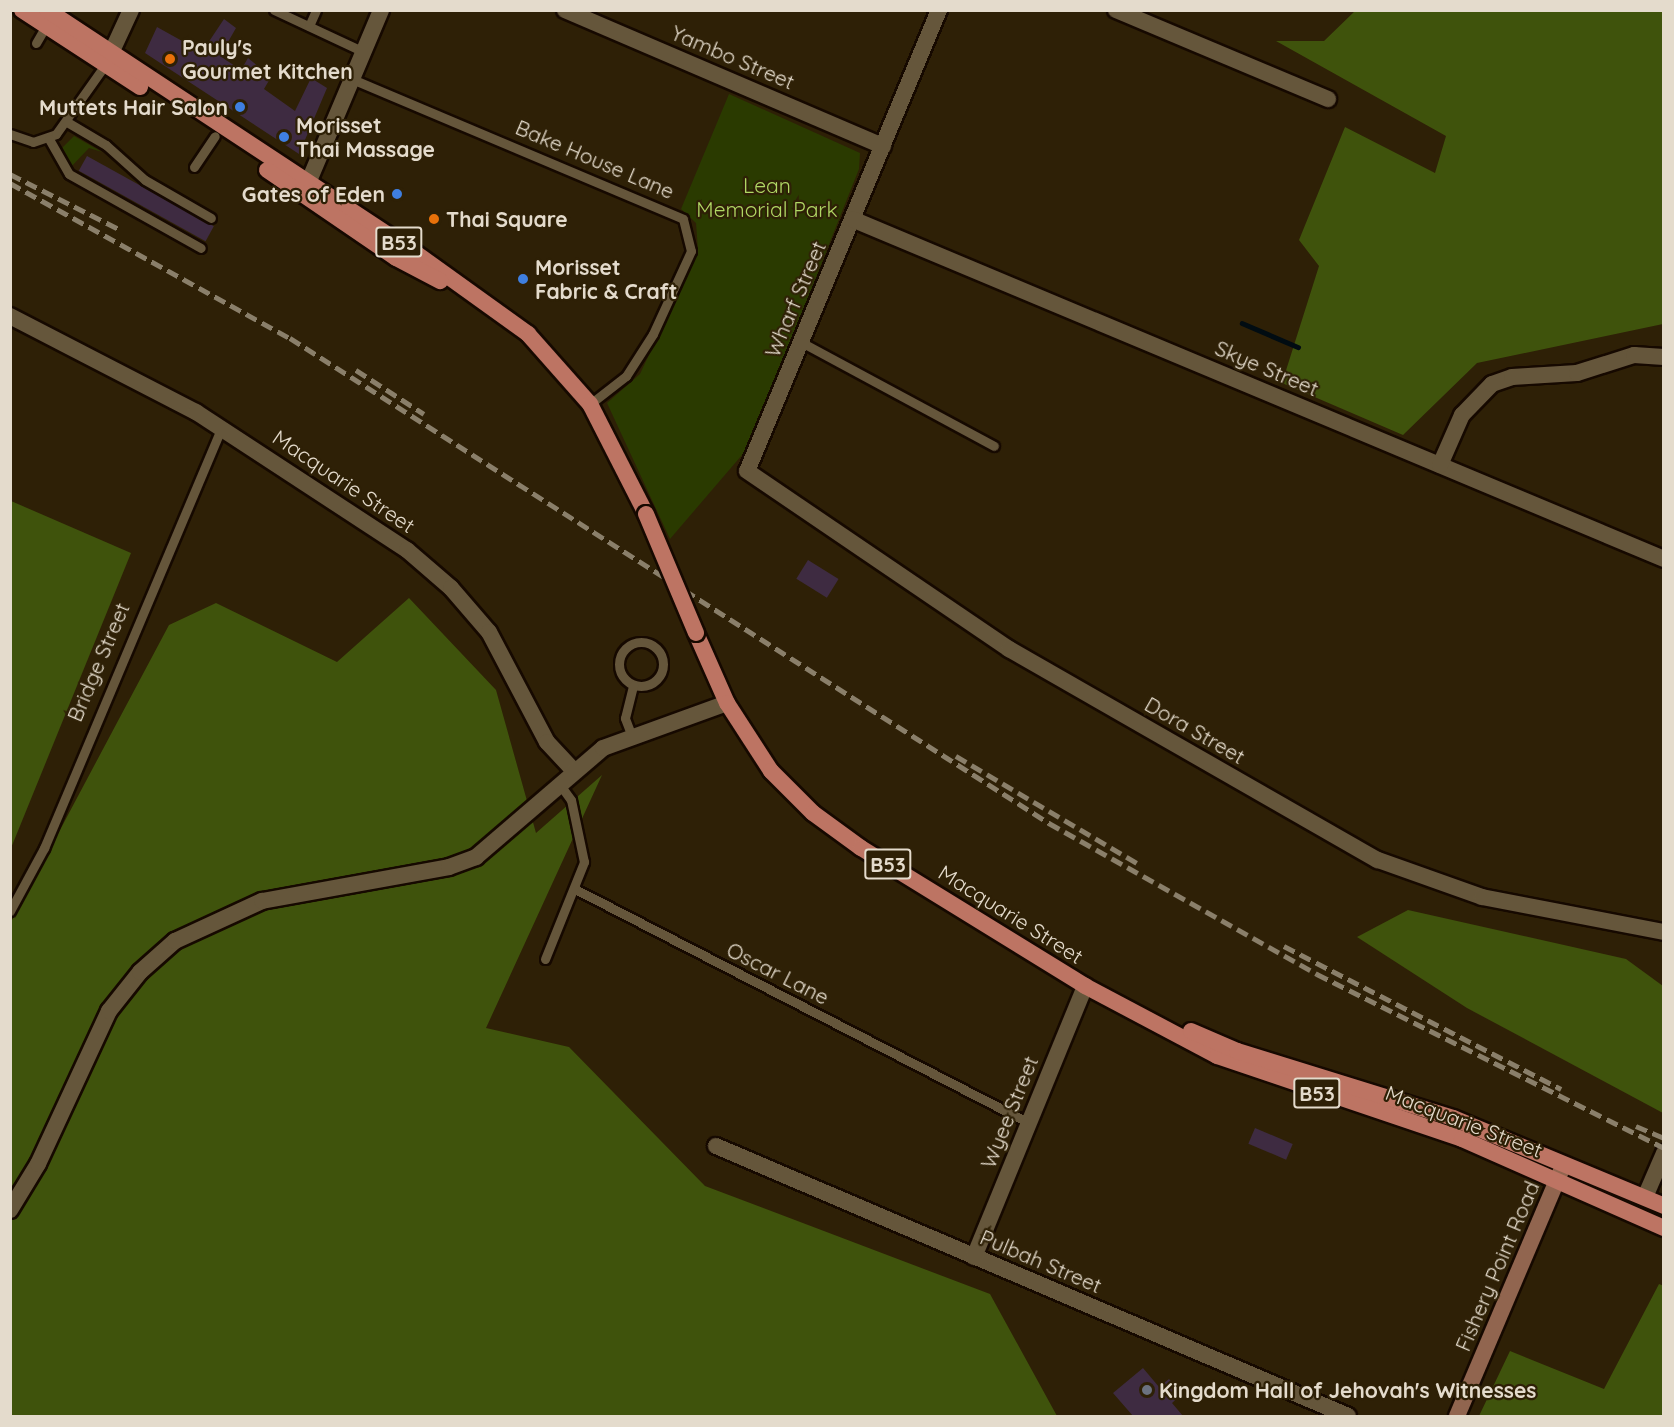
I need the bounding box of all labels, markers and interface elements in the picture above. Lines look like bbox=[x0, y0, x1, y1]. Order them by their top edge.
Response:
street label: Yambo Street bbox=[668, 20, 798, 94]
place label: Pauly's Gourmet Kitchen bbox=[182, 34, 353, 84]
marker: Pauly's Gourmet Kitchen bbox=[163, 52, 177, 66]
place label: Muttets Hair Salon bbox=[39, 94, 228, 120]
marker: Muttets Hair Salon bbox=[233, 100, 247, 114]
place label: Morisset Thai Massage bbox=[296, 112, 435, 162]
street label: Bake House Lane bbox=[512, 114, 678, 204]
marker: Morisset Thai Massage bbox=[277, 130, 291, 144]
park label: Lean Memorial Park bbox=[696, 172, 838, 222]
place label: Gates of Eden bbox=[242, 181, 385, 207]
marker: Gates of Eden bbox=[390, 187, 404, 201]
place label: Thai Square bbox=[446, 206, 568, 232]
marker: Thai Square bbox=[427, 212, 441, 226]
road number: B53 bbox=[375, 225, 423, 259]
street label: Wharf Street bbox=[759, 237, 831, 361]
place label: Morisset Fabric & Craft bbox=[535, 254, 677, 304]
marker: Morisset Fabric & Craft bbox=[516, 272, 530, 286]
street label: Skye Street bbox=[1212, 335, 1322, 401]
street label: Macquarie Street bbox=[268, 424, 420, 538]
street label: Bridge Street bbox=[62, 599, 134, 725]
street label: Dora Street bbox=[1140, 691, 1250, 769]
road number: B53 bbox=[864, 847, 912, 881]
street label: Macquarie Street bbox=[934, 859, 1088, 969]
street label: Oscar Lane bbox=[723, 937, 833, 1009]
street label: Wyee Street bbox=[975, 1052, 1043, 1172]
road number: B53 bbox=[1293, 1076, 1341, 1110]
street label: Macquarie Street bbox=[1382, 1080, 1546, 1162]
street label: Fishery Point Road bbox=[1450, 1177, 1544, 1355]
street label: Pulbah Street bbox=[976, 1224, 1106, 1298]
place label: Kingdom Hall of Jehovah's Witnesses bbox=[1159, 1377, 1536, 1403]
marker: Kingdom Hall of Jehovah's Witnesses bbox=[1140, 1383, 1154, 1397]

